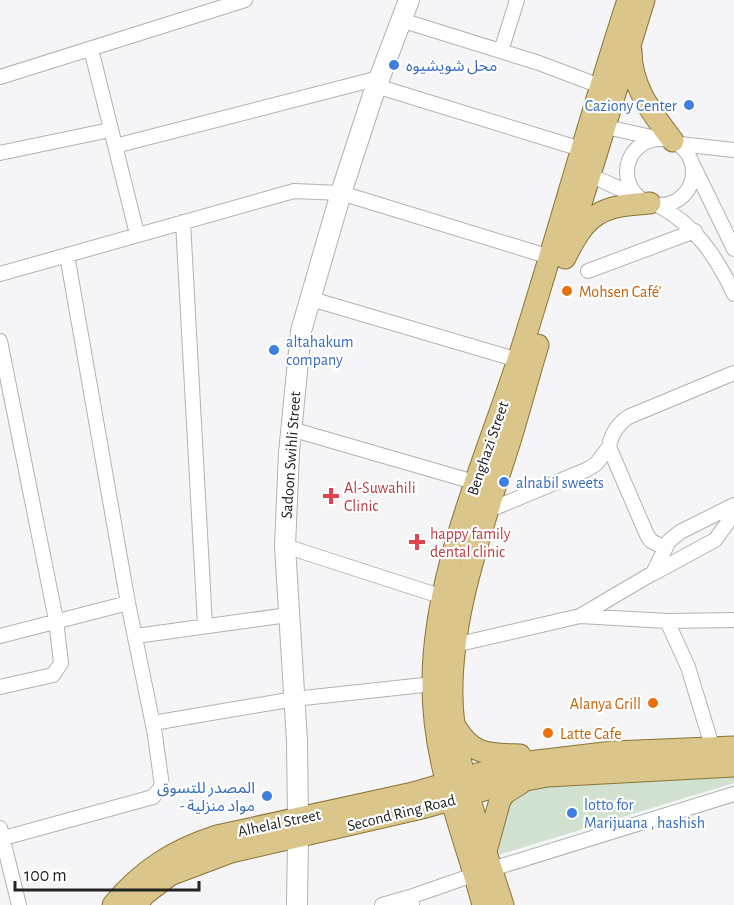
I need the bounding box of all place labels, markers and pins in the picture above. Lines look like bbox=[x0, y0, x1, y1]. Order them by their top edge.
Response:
marker: محل شويشيوه bbox=[387, 58, 401, 72]
place label: محل شويشيوه bbox=[406, 58, 497, 75]
place label: Caziony Center bbox=[585, 98, 678, 115]
marker: Caziony Center bbox=[682, 98, 696, 112]
marker: Mohsen Café' bbox=[560, 284, 574, 298]
place label: Mohsen Café' bbox=[579, 284, 661, 300]
place label: altahakum company bbox=[286, 334, 354, 369]
marker: altahakum company bbox=[267, 343, 281, 357]
marker: alnabil sweets bbox=[497, 475, 511, 489]
place label: alnabil sweets bbox=[516, 475, 604, 491]
place label: Al-Suwahili Clinic bbox=[344, 480, 416, 514]
marker: Al-Suwahili Clinic bbox=[322, 487, 340, 505]
place label: happy family dental clinic bbox=[430, 526, 511, 560]
marker: happy family dental clinic bbox=[408, 533, 426, 551]
place label: Alanya Grill bbox=[570, 696, 641, 713]
marker: Alanya Grill bbox=[646, 696, 660, 710]
marker: Latte Cafe bbox=[541, 726, 555, 740]
place label: Latte Cafe bbox=[560, 726, 622, 742]
place label: المصدر للتسوق - مواد منزلية bbox=[157, 780, 255, 815]
marker: المصدر للتسوق - مواد منزلية bbox=[260, 789, 274, 803]
place label: lotto for Marijuana , hashish bbox=[584, 797, 705, 832]
marker: lotto for Marijuana , hashish bbox=[565, 806, 579, 820]

